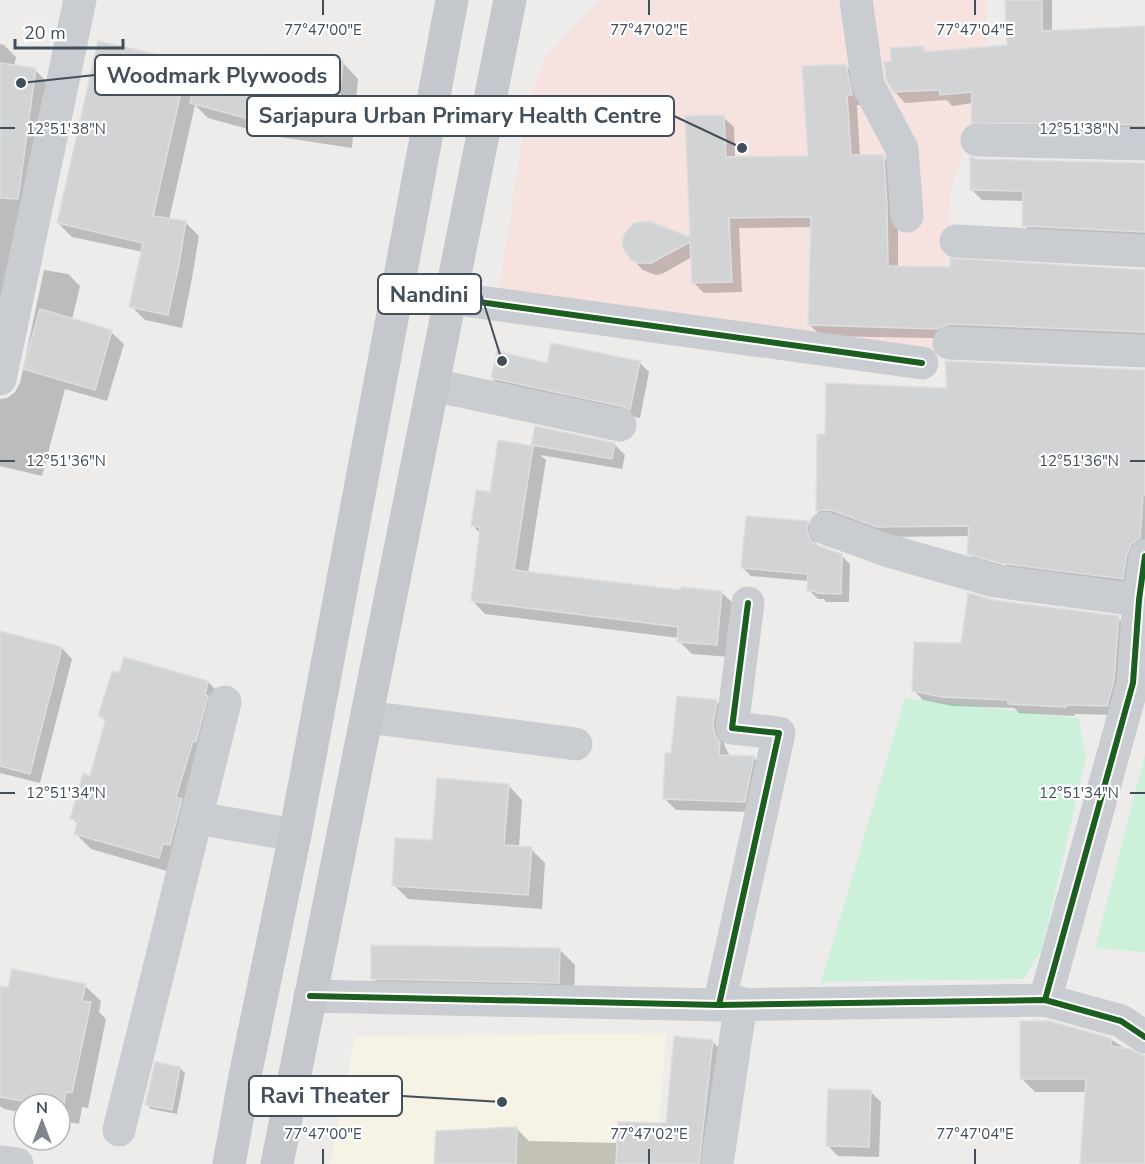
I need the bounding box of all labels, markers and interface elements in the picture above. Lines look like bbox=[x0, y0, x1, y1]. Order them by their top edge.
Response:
scale bar bbox=[15, 12, 123, 50]
text: 77°47'00"E bbox=[284, 20, 362, 40]
text: 77°47'02"E bbox=[610, 20, 688, 40]
text: 77°47'04"E bbox=[936, 20, 1014, 40]
text: 20 m bbox=[24, 21, 66, 45]
callout: Woodmark Plywoods bbox=[95, 55, 340, 95]
text: Woodmark Plywoods bbox=[107, 61, 327, 91]
callout: Sarjapura Urban Primary Health Centre bbox=[247, 96, 674, 136]
text: Sarjapura Urban Primary Health Centre bbox=[259, 101, 661, 131]
text: 12°51'38"N bbox=[26, 119, 106, 139]
text: 12°51'38"N bbox=[1039, 119, 1119, 139]
callout: Nandini bbox=[378, 274, 481, 314]
text: Nandini bbox=[390, 280, 468, 310]
text: 12°51'36"N bbox=[26, 451, 106, 471]
text: 12°51'36"N bbox=[1039, 451, 1119, 471]
text: 12°51'34"N bbox=[26, 783, 106, 803]
text: 12°51'34"N bbox=[1039, 783, 1119, 803]
callout: Ravi Theater bbox=[249, 1076, 402, 1116]
text: Ravi Theater bbox=[260, 1081, 390, 1111]
north arrow bbox=[12, 1092, 72, 1152]
text: N bbox=[36, 1097, 48, 1119]
text: 77°47'00"E bbox=[284, 1124, 362, 1144]
text: 77°47'02"E bbox=[610, 1124, 688, 1144]
text: 77°47'04"E bbox=[936, 1124, 1014, 1144]

